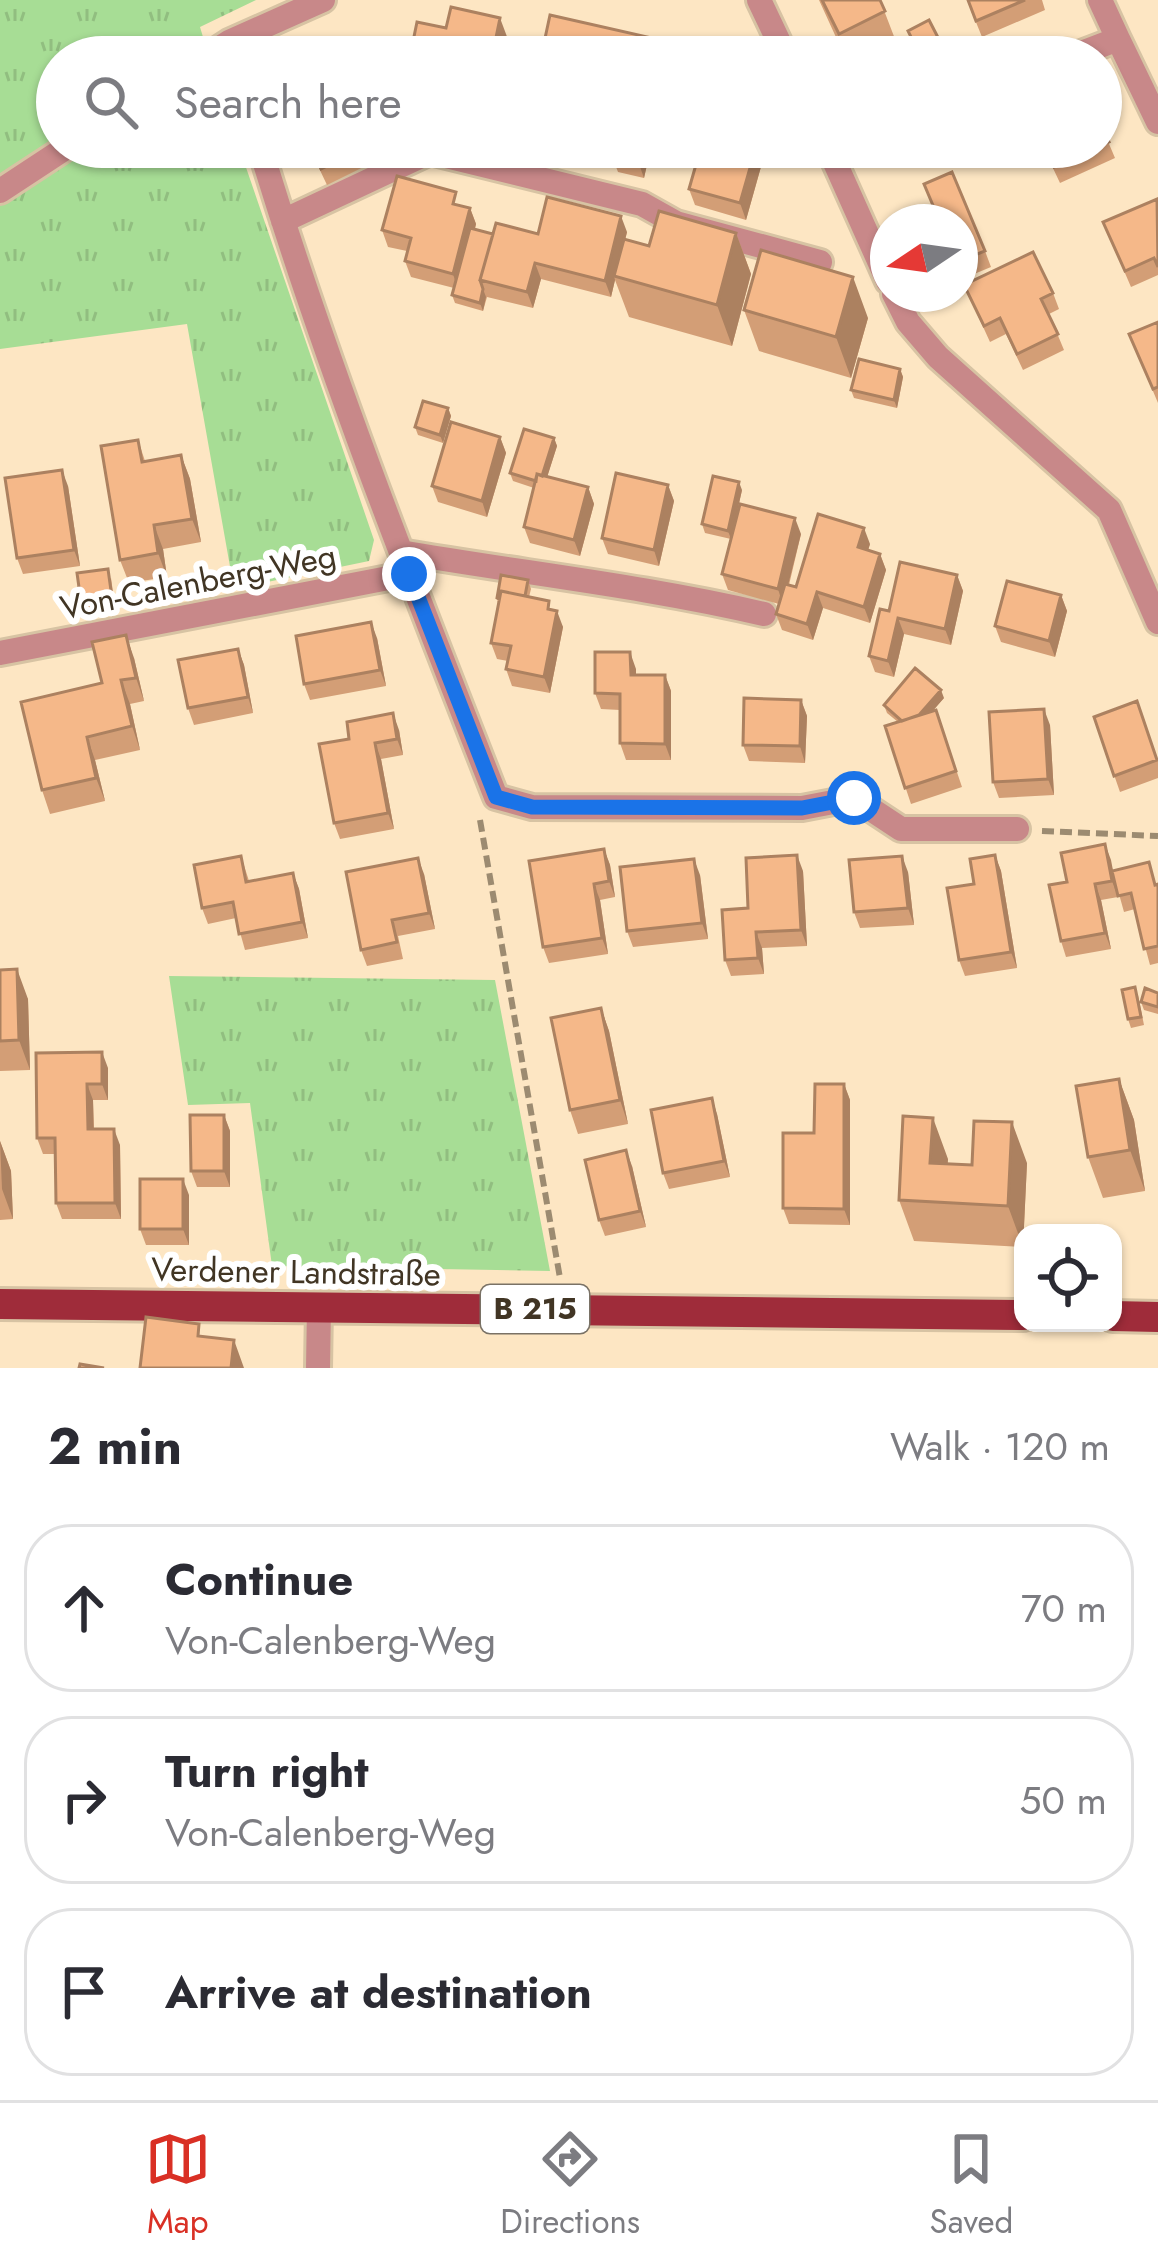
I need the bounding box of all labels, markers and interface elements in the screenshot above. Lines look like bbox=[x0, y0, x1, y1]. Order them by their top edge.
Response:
search box bbox=[36, 36, 1122, 168]
icon: search bbox=[78, 69, 144, 135]
text: Search here bbox=[174, 70, 402, 135]
north arrow bbox=[870, 204, 978, 312]
street label: Von-Calenberg-Weg bbox=[56, 532, 340, 631]
route end bbox=[382, 547, 436, 601]
route start bbox=[827, 771, 881, 825]
map controls bbox=[1014, 1224, 1122, 1332]
button: locate bbox=[1014, 1224, 1122, 1332]
street label: Verdener Landstraße bbox=[151, 1245, 441, 1298]
road number: B 215 bbox=[481, 1285, 589, 1333]
text: 2 min bbox=[48, 1409, 182, 1483]
text: Walk · 120 m bbox=[890, 1418, 1110, 1475]
text: Continue bbox=[165, 1547, 353, 1612]
icon: ahead bbox=[51, 1575, 117, 1641]
text: 70 m bbox=[1021, 1580, 1107, 1637]
text: Von-Calenberg-Weg bbox=[165, 1612, 496, 1669]
text: Turn right bbox=[165, 1739, 369, 1804]
icon: right bbox=[51, 1767, 117, 1833]
text: 50 m bbox=[1019, 1772, 1107, 1829]
text: Von-Calenberg-Weg bbox=[165, 1804, 496, 1861]
icon: arrive bbox=[51, 1959, 117, 2025]
text: Arrive at destination bbox=[165, 1960, 592, 2025]
tab: Map bbox=[145, 2126, 211, 2245]
tab: Directions bbox=[500, 2126, 640, 2245]
tab: Saved bbox=[930, 2126, 1013, 2245]

